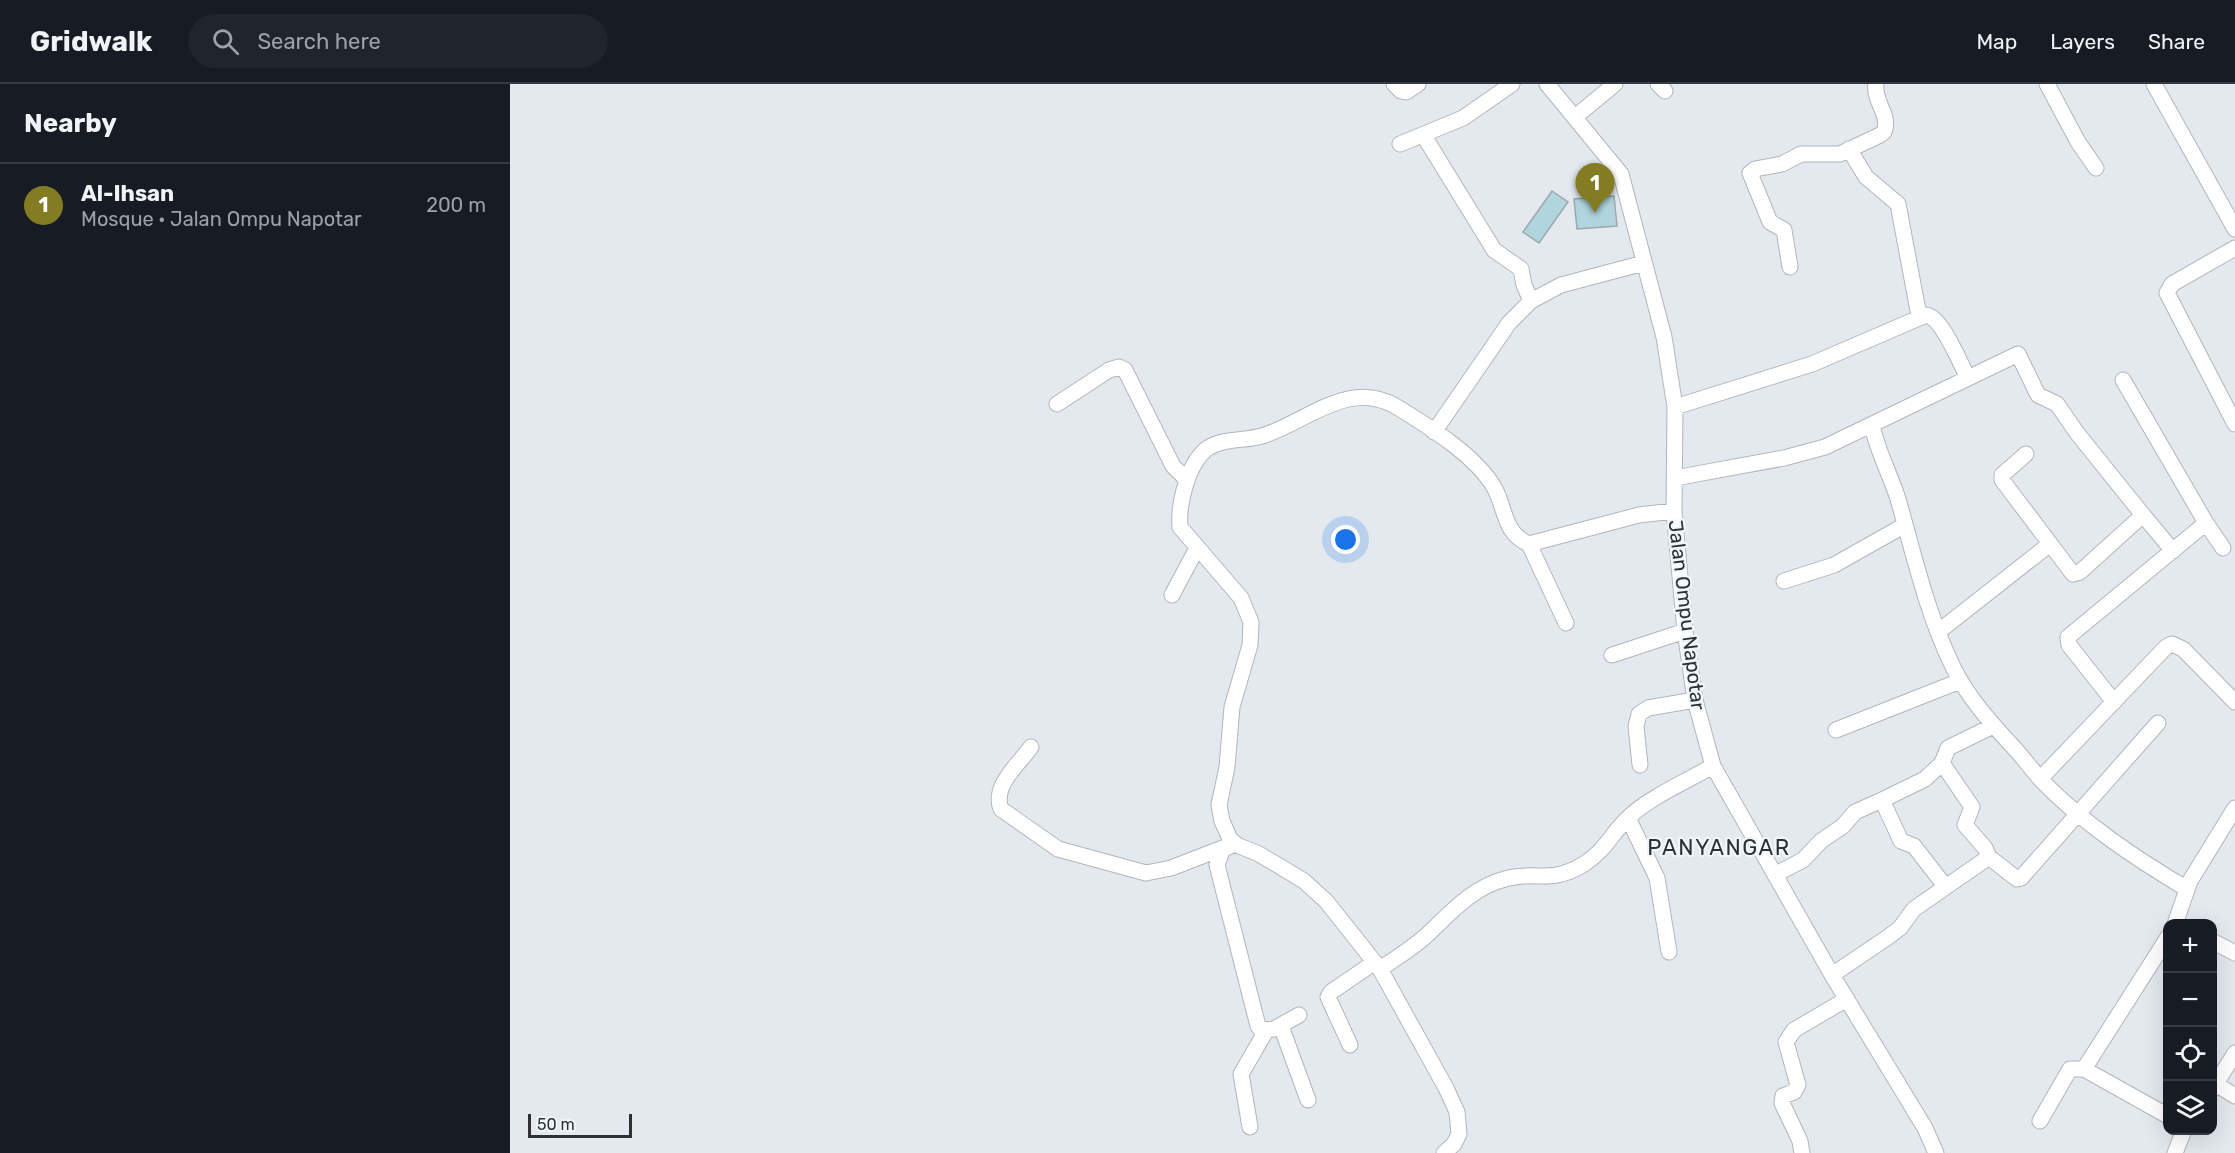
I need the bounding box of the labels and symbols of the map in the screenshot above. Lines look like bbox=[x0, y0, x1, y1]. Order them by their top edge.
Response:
pin: 1 bbox=[1576, 164, 1614, 213]
street label: Jalan Ompu Napotar bbox=[1663, 519, 1711, 712]
your location bbox=[1331, 525, 1360, 554]
district label: PANYANGAR bbox=[1647, 834, 1791, 861]
scale bar bbox=[528, 1111, 632, 1138]

